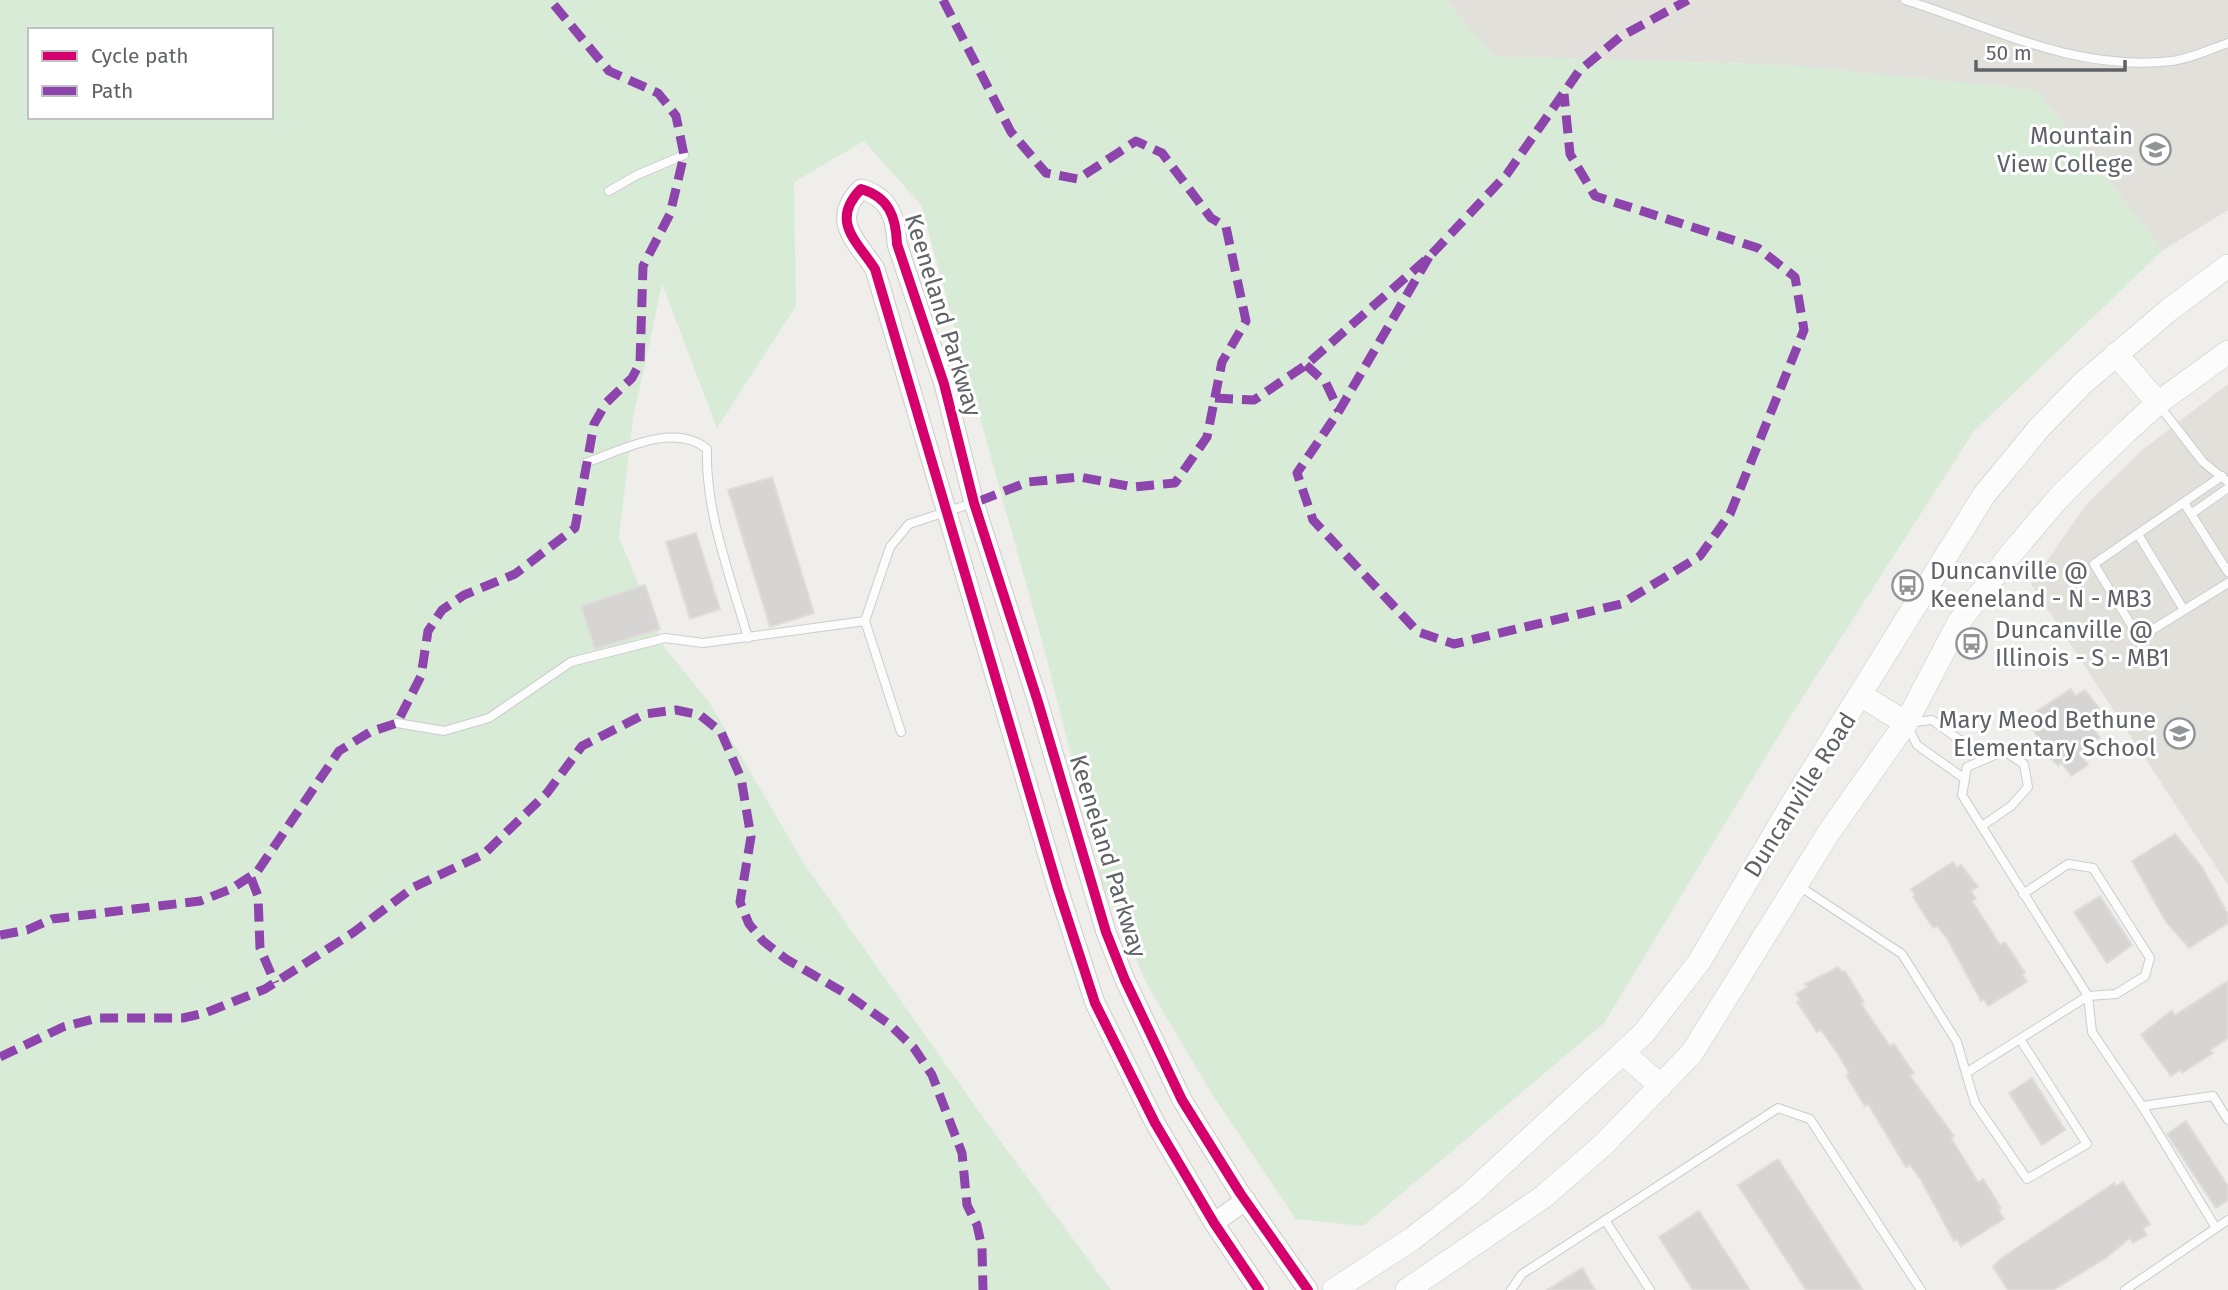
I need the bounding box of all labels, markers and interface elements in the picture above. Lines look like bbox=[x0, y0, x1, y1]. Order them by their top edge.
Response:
legend bbox=[28, 28, 273, 119]
scale bar bbox=[1976, 28, 2125, 72]
text: 50 m bbox=[1986, 40, 2032, 66]
text: Cycle path bbox=[91, 43, 189, 69]
text: Path bbox=[91, 78, 133, 104]
place label: Mountain View College bbox=[1997, 122, 2133, 178]
school or university icon: Mountain View College bbox=[2139, 133, 2173, 167]
street label: Keeneland Parkway bbox=[899, 210, 987, 420]
place label: Duncanville @ Keeneland - N - MB3 bbox=[1930, 557, 2152, 613]
bus stop icon: Duncanville @ Keeneland - N - MB3 bbox=[1890, 568, 1924, 602]
place label: Duncanville @ Illinois - S - MB1 bbox=[1995, 616, 2170, 672]
bus stop icon: Duncanville @ Illinois - S - MB1 bbox=[1955, 627, 1989, 661]
place label: Mary Meod Bethune Elementary School bbox=[1939, 706, 2156, 762]
street label: Duncanville Road bbox=[1738, 707, 1862, 883]
school or university icon: Mary Meod Bethune Elementary School bbox=[2162, 717, 2196, 751]
street label: Keeneland Parkway bbox=[1064, 751, 1152, 961]

